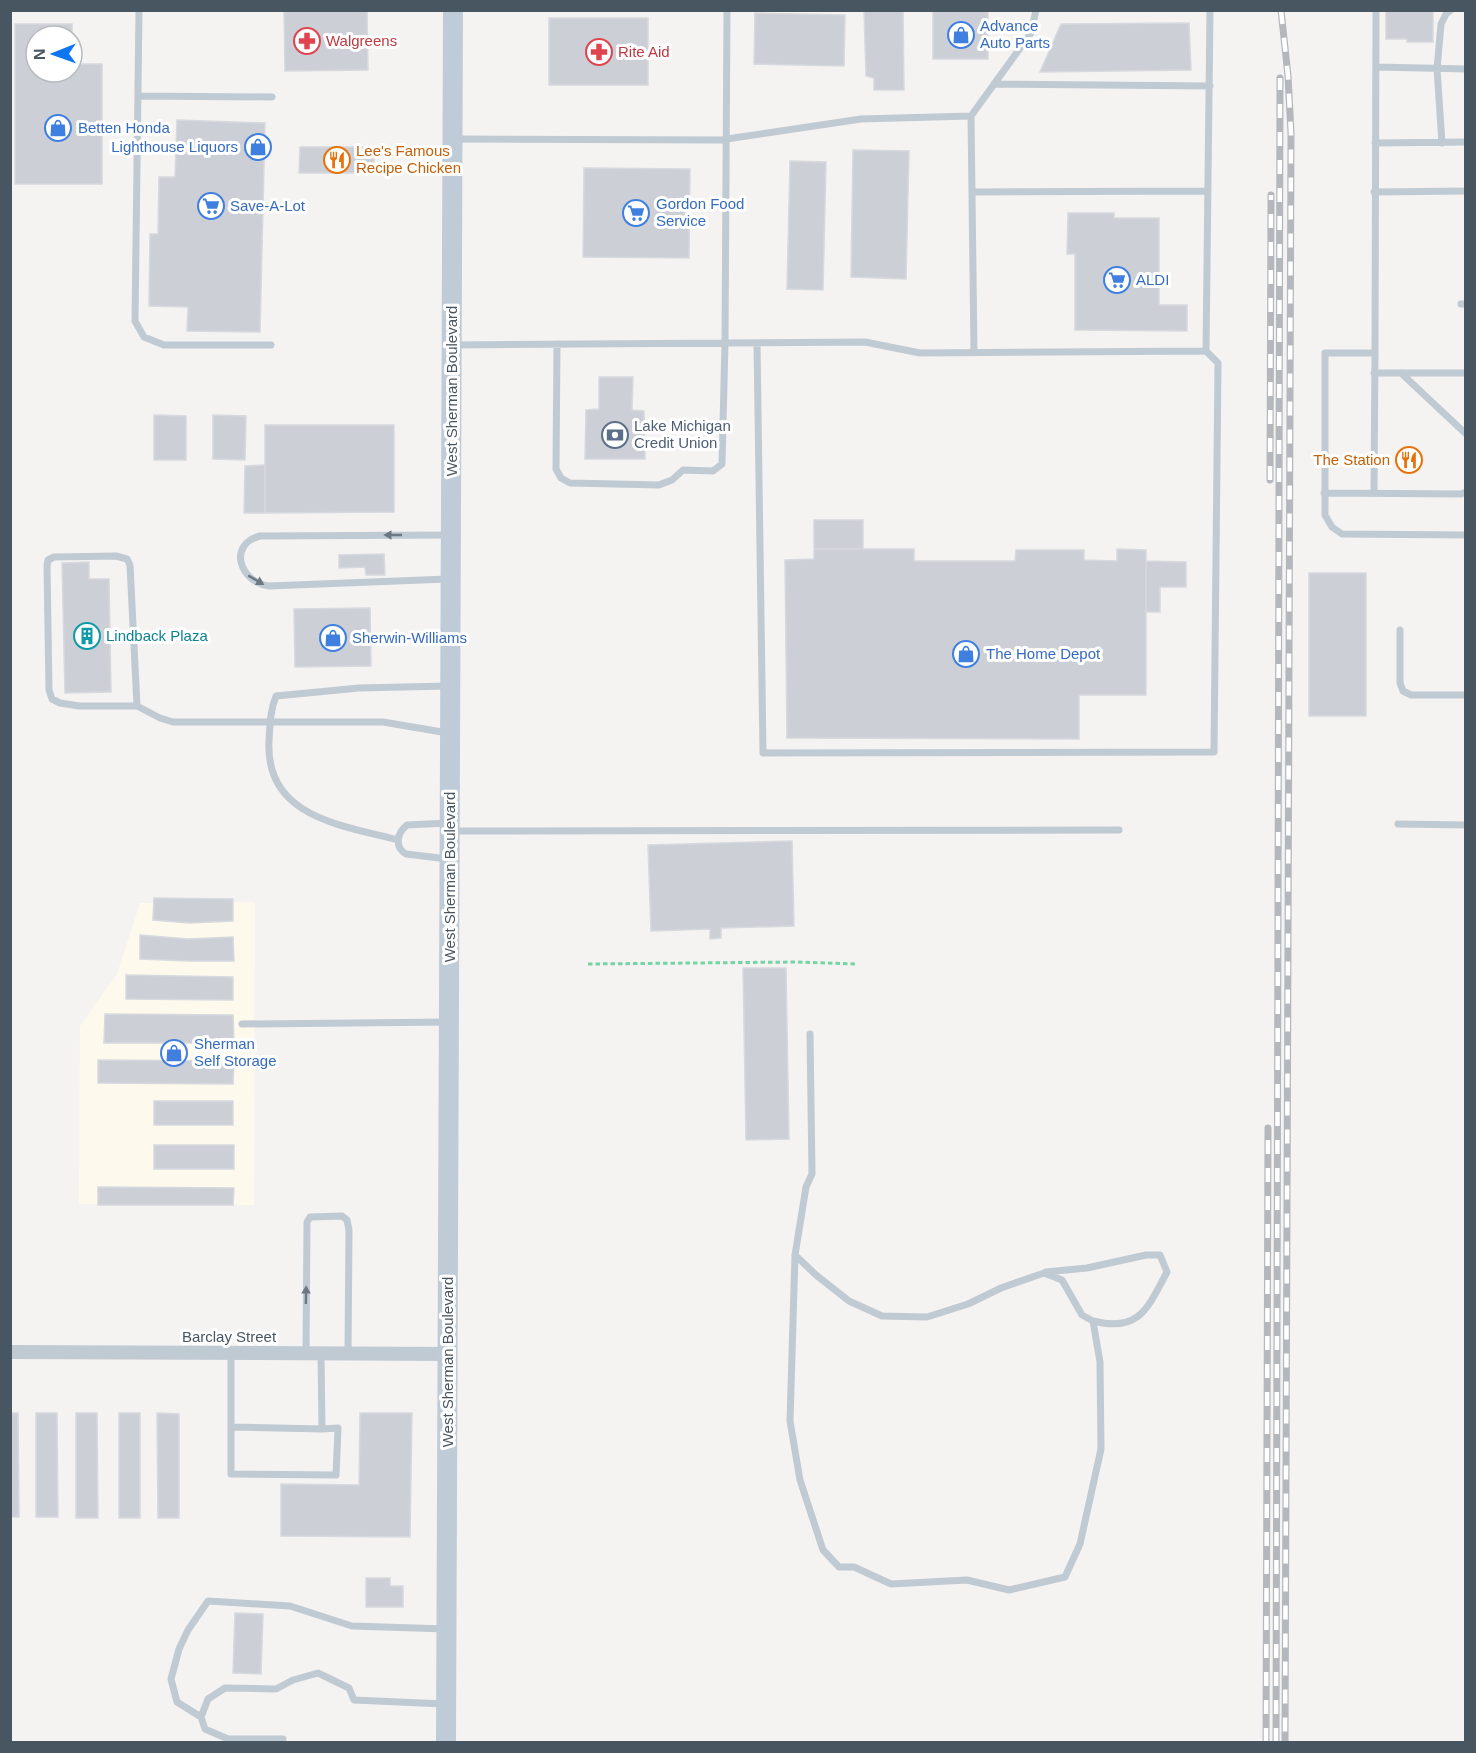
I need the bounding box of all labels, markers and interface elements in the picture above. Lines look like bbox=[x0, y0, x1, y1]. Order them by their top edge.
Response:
place label: Advance Auto Parts bbox=[980, 17, 1050, 51]
shop icon: Advance Auto Parts bbox=[946, 20, 976, 50]
north arrow bbox=[24, 24, 84, 84]
pharmacy icon: Walgreens bbox=[292, 26, 322, 56]
place label: Walgreens bbox=[326, 32, 397, 49]
pharmacy icon: Rite Aid bbox=[584, 37, 614, 67]
place label: Rite Aid bbox=[618, 43, 670, 60]
text: N bbox=[31, 48, 48, 60]
shop icon: Betten Honda bbox=[43, 113, 73, 143]
place label: Betten Honda bbox=[78, 119, 170, 136]
shop icon: Lighthouse Liquors bbox=[243, 132, 273, 162]
place label: Lighthouse Liquors bbox=[111, 138, 238, 155]
place label: Lee's Famous Recipe Chicken bbox=[356, 142, 461, 176]
restaurant icon: Lee's Famous Recipe Chicken bbox=[322, 145, 352, 175]
supermarket icon: Save-A-Lot bbox=[196, 191, 226, 221]
place label: Gordon Food Service bbox=[656, 195, 744, 229]
place label: Save-A-Lot bbox=[230, 197, 306, 214]
supermarket icon: Gordon Food Service bbox=[621, 198, 651, 228]
supermarket icon: ALDI bbox=[1102, 265, 1132, 295]
place label: ALDI bbox=[1136, 271, 1169, 288]
street label: West Sherman Boulevard bbox=[443, 306, 460, 476]
place label: Lake Michigan Credit Union bbox=[634, 417, 731, 451]
bank icon: Lake Michigan Credit Union bbox=[600, 420, 630, 450]
restaurant icon: The Station bbox=[1394, 445, 1424, 475]
place label: The Station bbox=[1313, 451, 1390, 468]
one-way arrow bbox=[383, 530, 402, 540]
one-way arrow bbox=[248, 575, 264, 586]
building icon: Lindback Plaza bbox=[72, 621, 102, 651]
shop icon: Sherwin-Williams bbox=[318, 623, 348, 653]
place label: Lindback Plaza bbox=[106, 627, 208, 644]
place label: Sherwin-Williams bbox=[352, 629, 467, 646]
shop icon: The Home Depot bbox=[951, 639, 981, 669]
place label: The Home Depot bbox=[986, 645, 1101, 662]
street label: West Sherman Boulevard bbox=[441, 792, 458, 962]
place label: Sherman Self Storage bbox=[194, 1035, 277, 1069]
shop icon: Sherman Self Storage bbox=[159, 1038, 189, 1068]
street label: West Sherman Boulevard bbox=[439, 1277, 456, 1447]
one-way arrow bbox=[301, 1285, 311, 1304]
street label: Barclay Street bbox=[182, 1328, 277, 1345]

